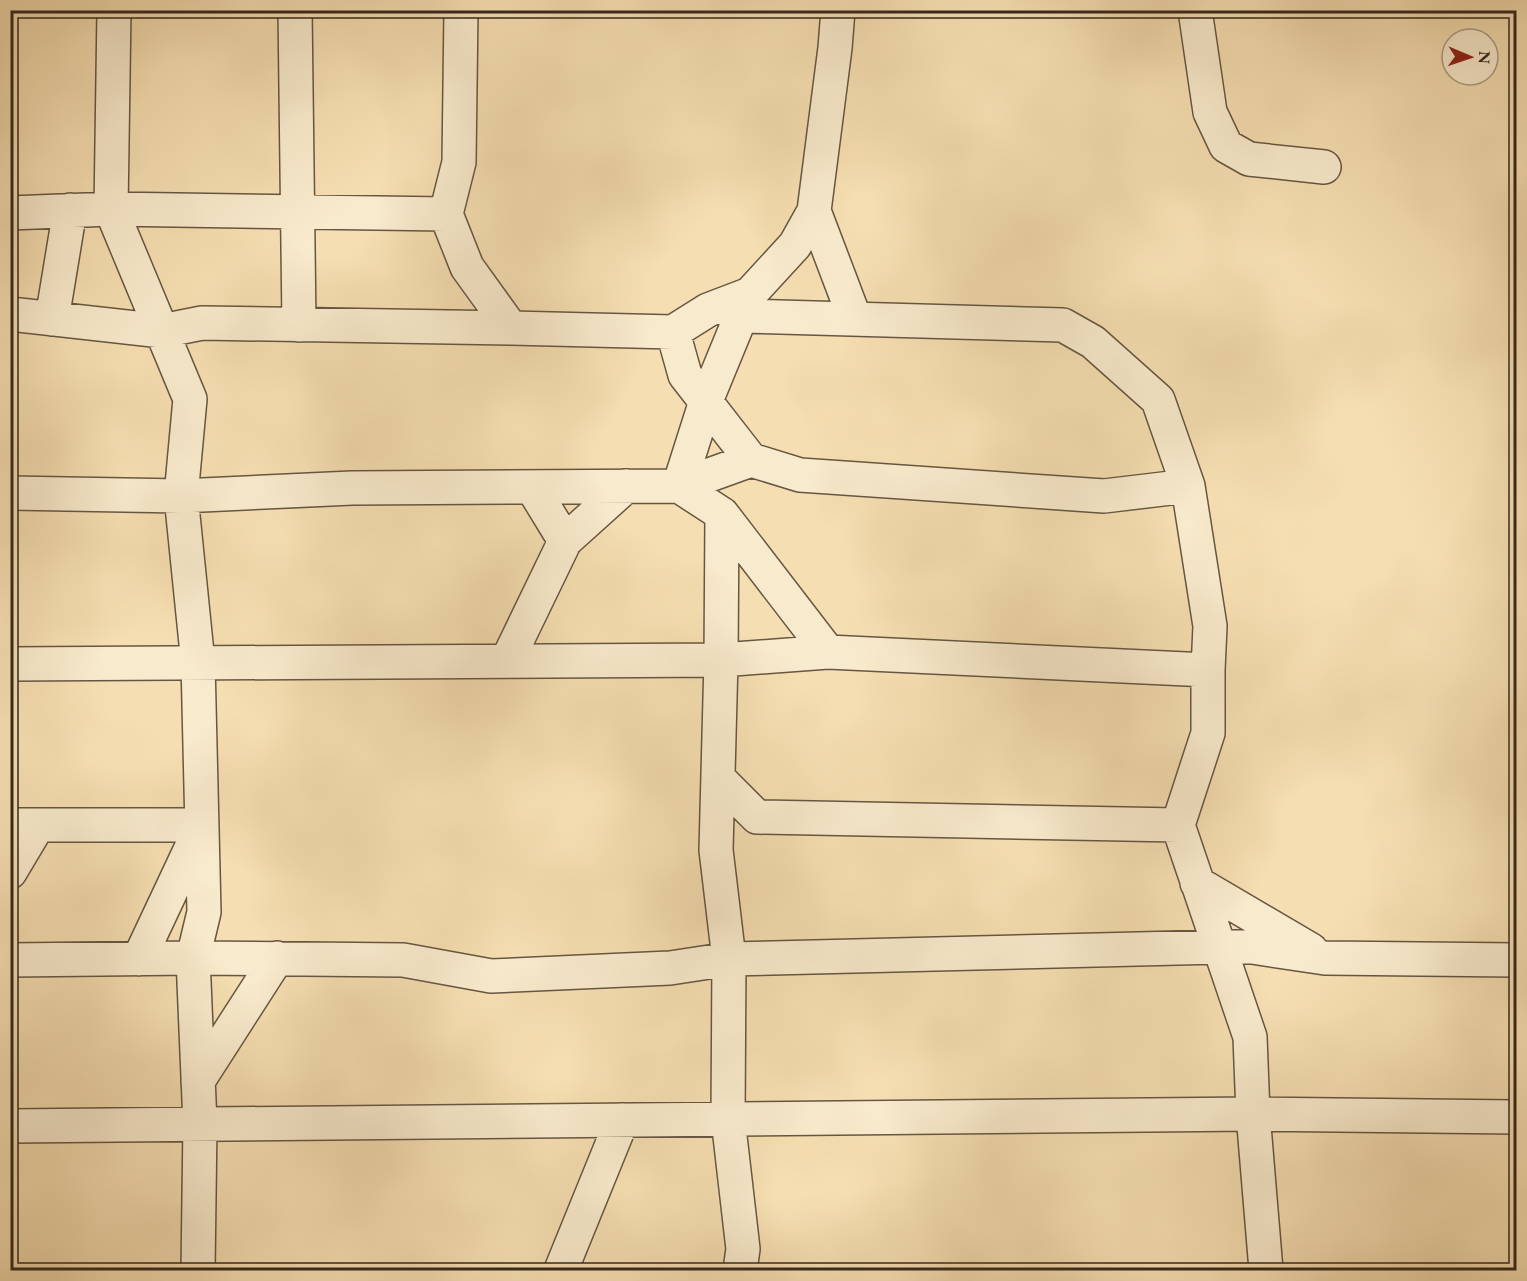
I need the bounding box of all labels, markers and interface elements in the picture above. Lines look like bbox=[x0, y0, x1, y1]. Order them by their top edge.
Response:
north arrow bbox=[1440, 27, 1500, 87]
text: N bbox=[1474, 51, 1495, 64]

